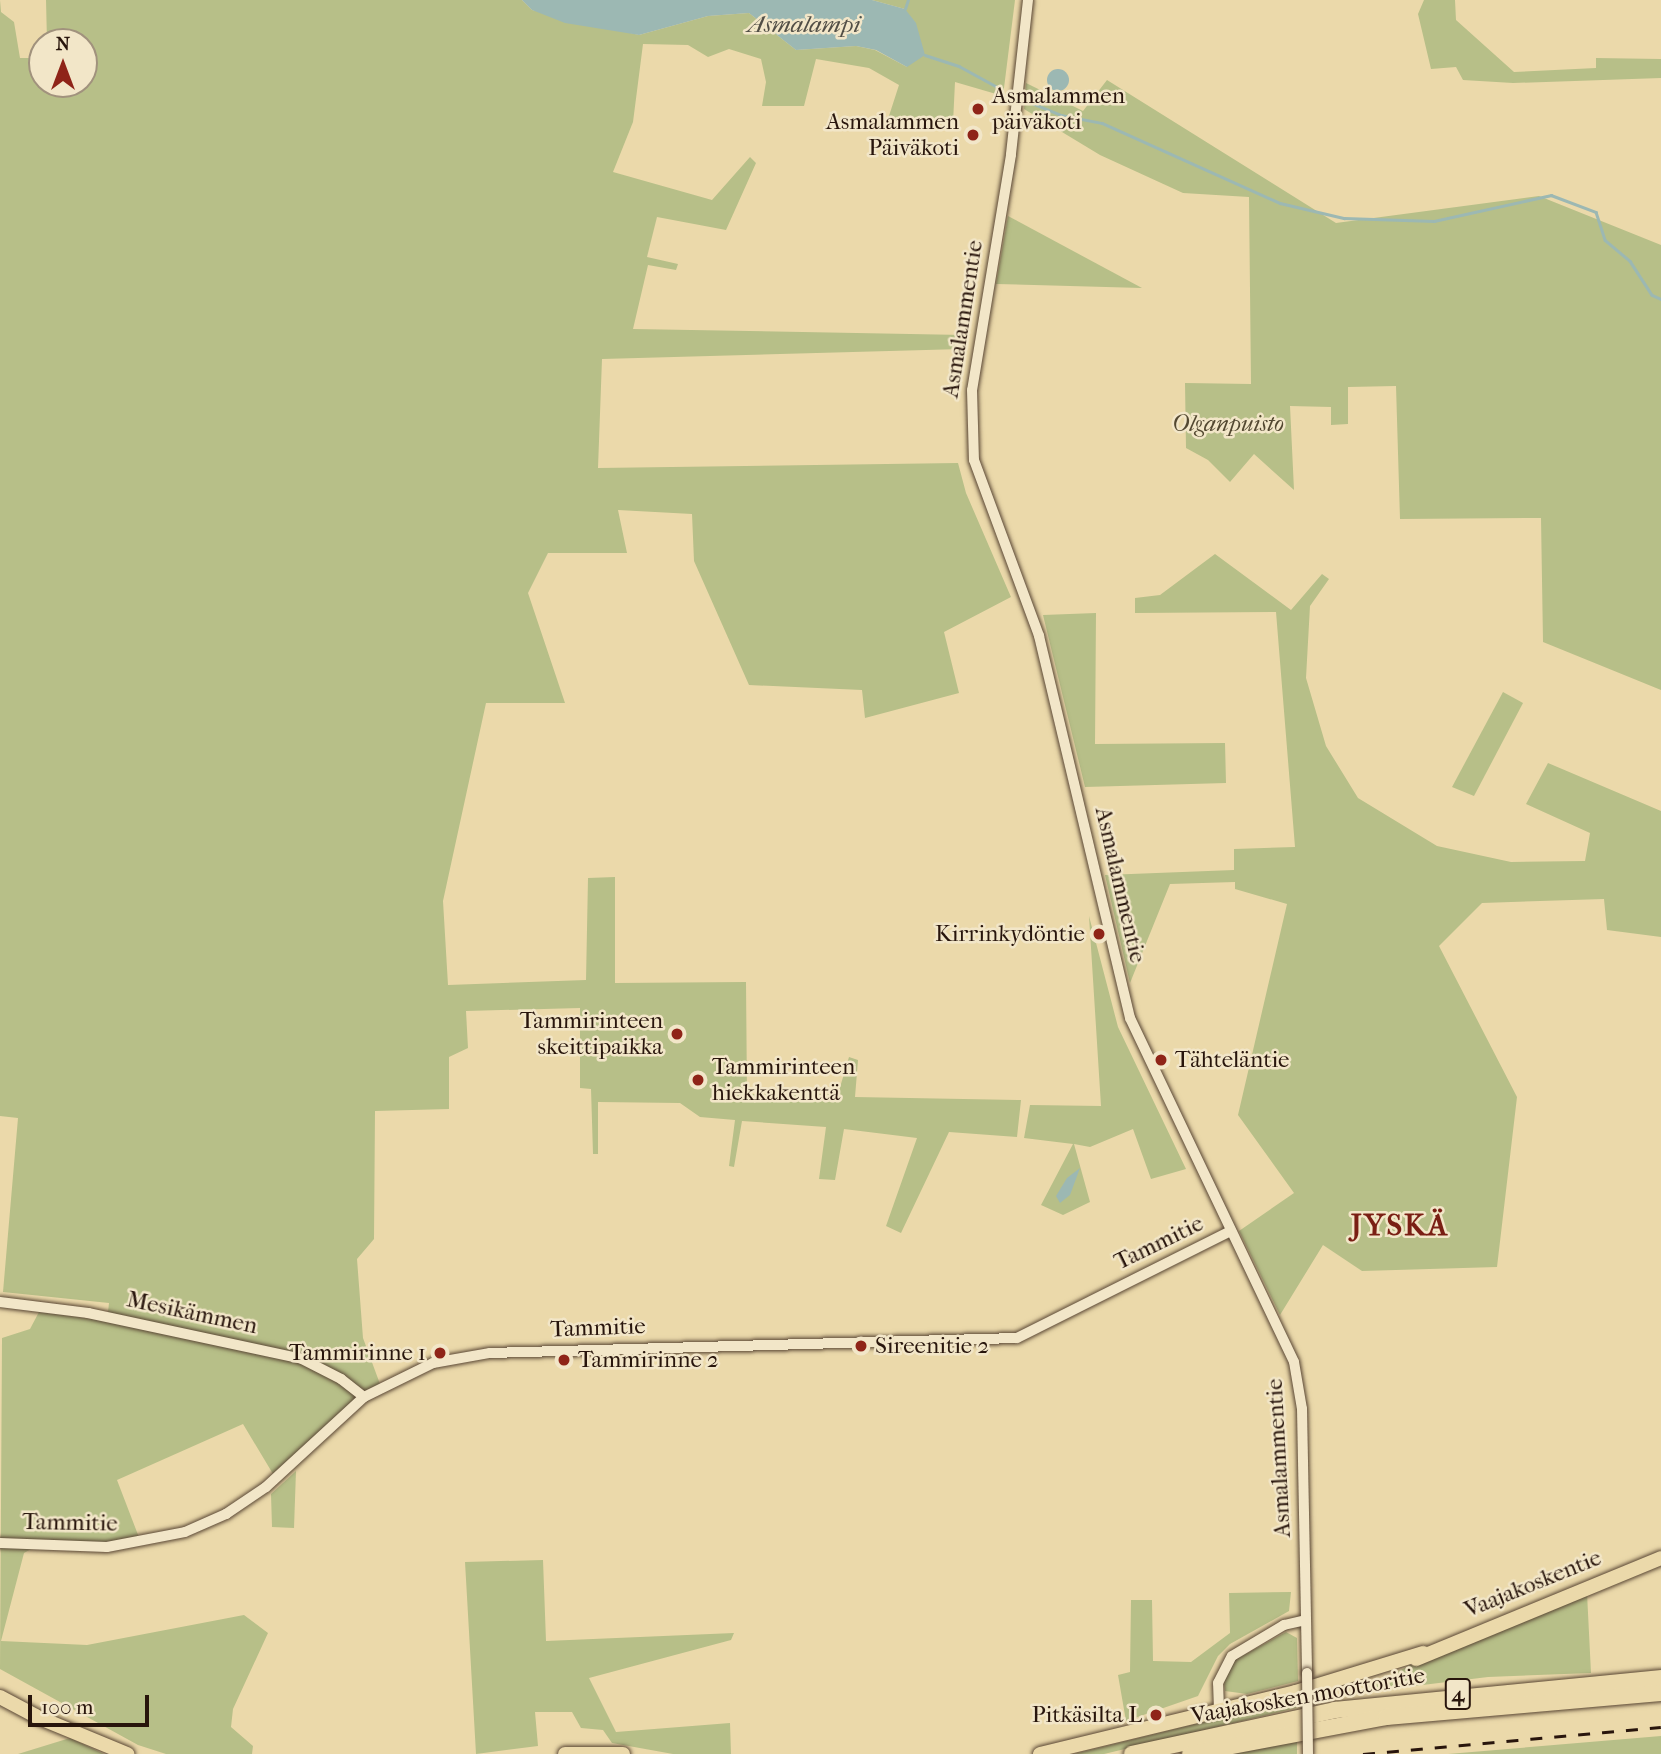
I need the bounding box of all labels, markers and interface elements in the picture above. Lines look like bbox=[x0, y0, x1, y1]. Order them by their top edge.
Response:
water label: Asmalampi bbox=[748, 11, 860, 39]
north arrow bbox=[28, 28, 98, 98]
text: N bbox=[56, 33, 70, 55]
place label: Asmalammen päiväkoti bbox=[992, 82, 1125, 136]
marker: Asmalammen päiväkoti bbox=[970, 101, 986, 117]
place label: Asmalammen Päiväkoti bbox=[826, 108, 959, 162]
marker: Asmalammen Päiväkoti bbox=[965, 127, 981, 143]
street label: Asmalammentie bbox=[937, 238, 989, 400]
park label: Olganpuisto bbox=[1172, 410, 1284, 438]
street label: Asmalammentie bbox=[1089, 804, 1151, 966]
place label: Kirrinkydöntie bbox=[935, 920, 1085, 948]
marker: Kirrinkydöntie bbox=[1091, 926, 1107, 942]
place label: Tammirinteen skeittipaikka bbox=[520, 1007, 663, 1061]
marker: Tammirinteen skeittipaikka bbox=[669, 1026, 685, 1042]
place label: Tähteläntie bbox=[1175, 1046, 1289, 1074]
marker: Tähteläntie bbox=[1153, 1052, 1169, 1068]
place label: Tammirinteen hiekkakenttä bbox=[712, 1053, 855, 1107]
marker: Tammirinteen hiekkakenttä bbox=[690, 1072, 706, 1088]
district label: JYSKÄ bbox=[1351, 1208, 1449, 1244]
street label: Tammitie bbox=[1110, 1210, 1208, 1276]
street label: Mesikämmen bbox=[124, 1286, 260, 1340]
street label: Tammitie bbox=[550, 1313, 646, 1343]
place label: Sireenitie 2 bbox=[875, 1332, 989, 1360]
marker: Sireenitie 2 bbox=[853, 1338, 869, 1354]
place label: Tammirinne 1 bbox=[289, 1339, 426, 1367]
marker: Tammirinne 1 bbox=[432, 1345, 448, 1361]
place label: Tammirinne 2 bbox=[578, 1346, 719, 1374]
marker: Tammirinne 2 bbox=[556, 1352, 572, 1368]
street label: Asmalammentie bbox=[1261, 1378, 1297, 1538]
street label: Tammitie bbox=[22, 1508, 118, 1538]
street label: Vaajakoskentie bbox=[1461, 1544, 1605, 1624]
street label: Vaajakosken moottoritie bbox=[1189, 1662, 1427, 1730]
road number: 4 bbox=[1444, 1676, 1472, 1712]
scale bar bbox=[32, 1680, 152, 1724]
text: 100 m bbox=[41, 1695, 94, 1719]
place label: Pitkäsilta L bbox=[1032, 1701, 1142, 1729]
marker: Pitkäsilta L bbox=[1148, 1707, 1164, 1723]

